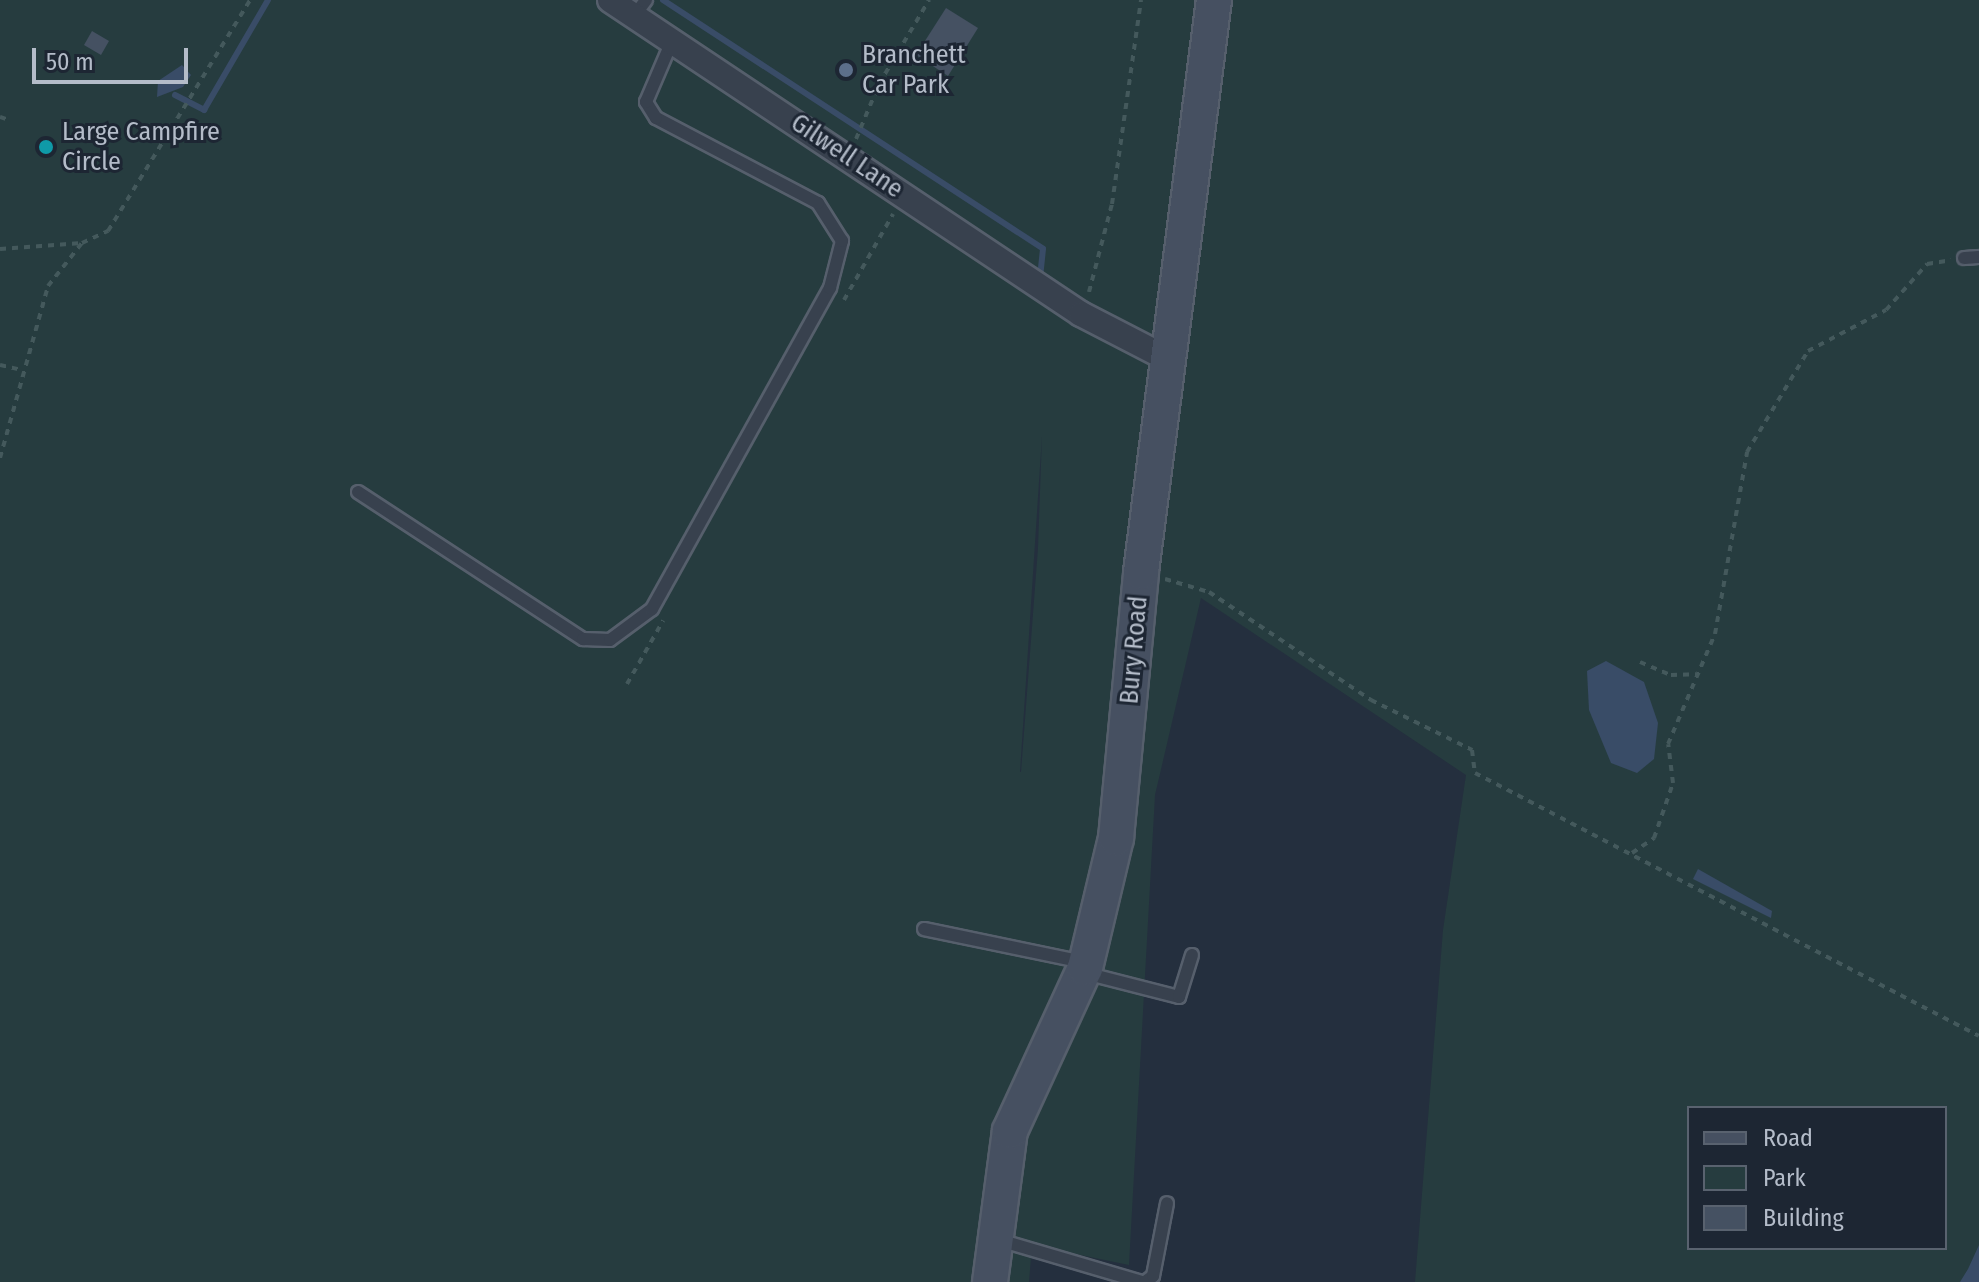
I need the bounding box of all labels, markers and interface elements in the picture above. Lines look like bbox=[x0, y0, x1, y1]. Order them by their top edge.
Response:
scale bar bbox=[36, 32, 192, 82]
place label: Branchett Car Park bbox=[862, 39, 966, 100]
text: 50 m bbox=[46, 48, 94, 76]
marker: Branchett Car Park bbox=[837, 61, 855, 79]
street label: Gilwell Lane bbox=[785, 107, 909, 205]
place label: Large Campfire Circle bbox=[62, 116, 220, 178]
marker: Large Campfire Circle bbox=[37, 138, 55, 156]
street label: Bury Road bbox=[1114, 595, 1154, 705]
legend bbox=[1687, 1106, 1947, 1250]
text: Road bbox=[1763, 1124, 1813, 1152]
text: Park bbox=[1763, 1164, 1806, 1192]
text: Building bbox=[1763, 1204, 1844, 1232]

